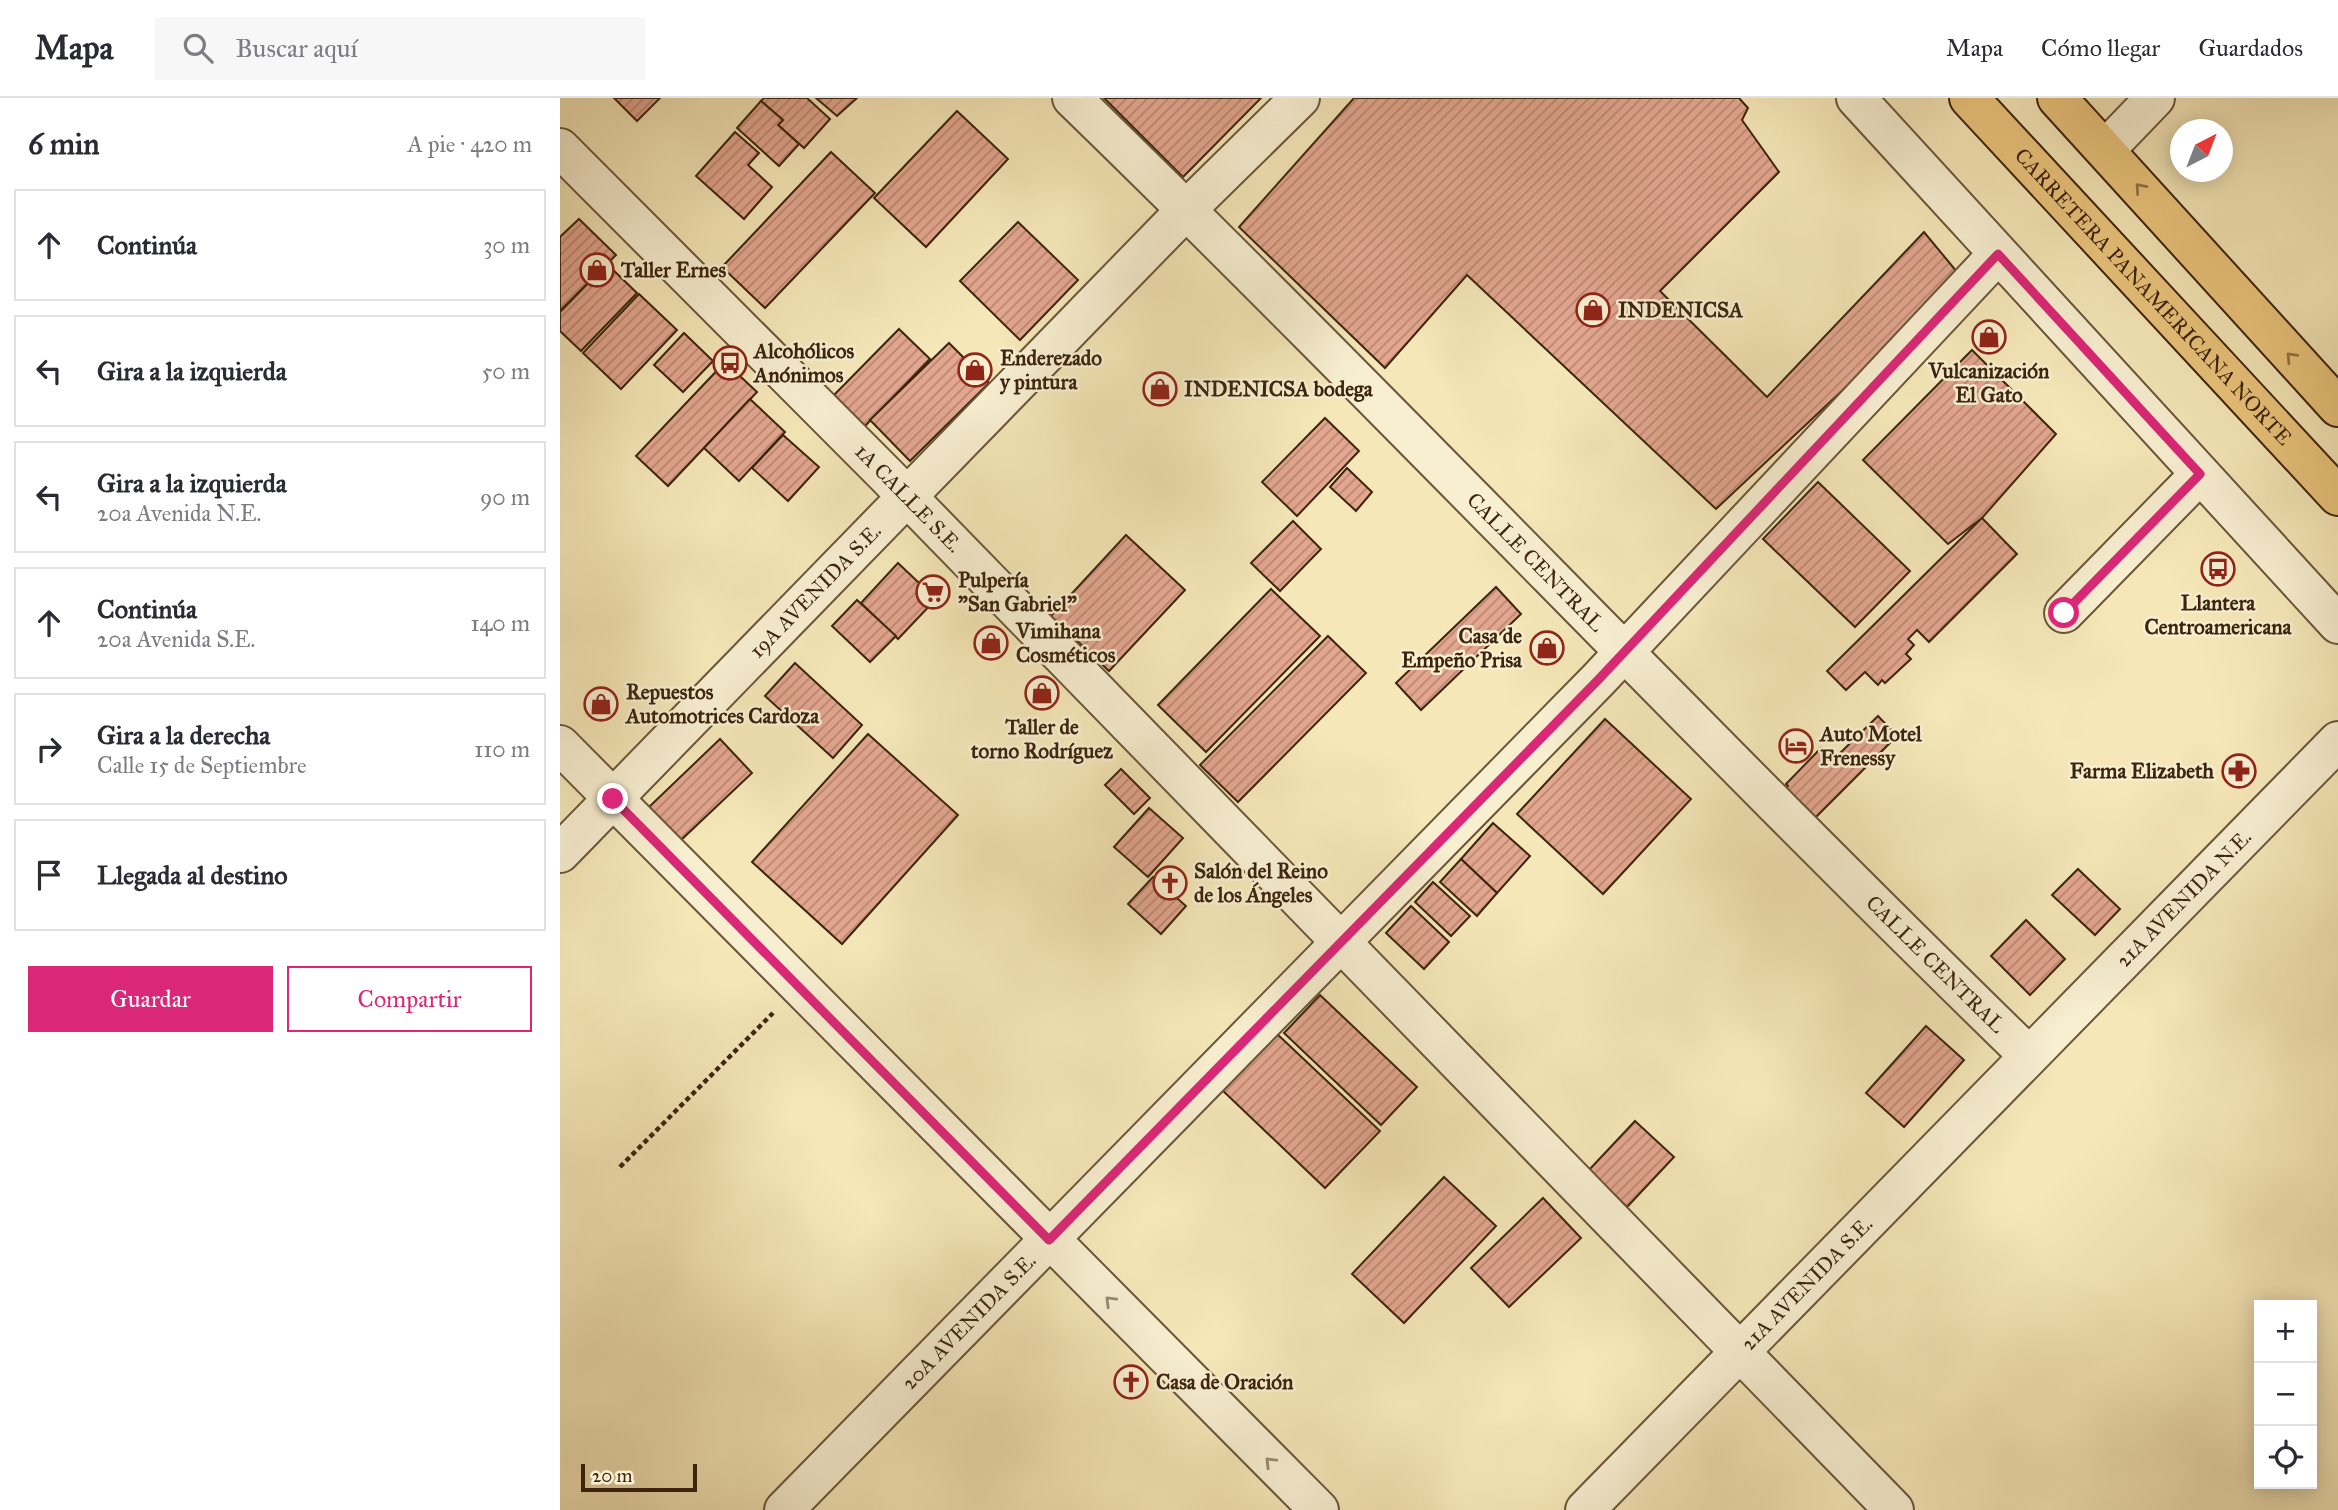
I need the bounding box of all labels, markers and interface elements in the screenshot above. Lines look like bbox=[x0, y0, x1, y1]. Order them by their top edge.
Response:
search box bbox=[155, 17, 645, 80]
text: Mapa bbox=[35, 28, 113, 68]
icon: search bbox=[179, 29, 217, 67]
text: Buscar aquí bbox=[235, 32, 358, 64]
text: Mapa bbox=[1946, 33, 2003, 63]
text: Cómo llegar bbox=[2041, 33, 2160, 63]
text: Guardados bbox=[2198, 33, 2303, 63]
north arrow bbox=[2170, 119, 2233, 182]
text: 6 min bbox=[28, 126, 100, 162]
text: A pie · 420 m bbox=[407, 130, 532, 158]
street label: CARRETERA PANAMERICANA NORTE bbox=[2009, 143, 2297, 451]
one-way arrow bbox=[2136, 183, 2148, 196]
icon: ahead bbox=[30, 226, 68, 264]
text: Continúa bbox=[97, 229, 197, 261]
text: 30 m bbox=[483, 231, 530, 259]
shop icon: Taller Ernes bbox=[578, 251, 616, 289]
place label: Taller Ernes bbox=[620, 257, 726, 283]
shop icon: INDENICSA bbox=[1574, 291, 1612, 329]
place label: INDENICSA bbox=[1618, 297, 1744, 323]
shop icon: Vulcanización El Gato bbox=[1970, 318, 2008, 356]
place label: Alcohólicos Anónimos bbox=[752, 338, 854, 388]
bus stop icon: Alcohólicos Anónimos bbox=[711, 344, 749, 382]
place label: Enderezado y pintura bbox=[999, 345, 1102, 395]
shop icon: Enderezado y pintura bbox=[956, 351, 994, 389]
icon: left bbox=[30, 352, 68, 390]
one-way arrow bbox=[2287, 352, 2300, 365]
text: Gira a la izquierda bbox=[97, 355, 287, 387]
text: 50 m bbox=[482, 357, 530, 385]
place label: Vulcanización El Gato bbox=[1928, 358, 2050, 408]
shop icon: INDENICSA bodega bbox=[1141, 370, 1179, 408]
place label: INDENICSA bodega bbox=[1184, 376, 1374, 402]
street label: 1A CALLE S.E. bbox=[850, 438, 967, 558]
text: Gira a la izquierda bbox=[97, 467, 287, 499]
icon: left bbox=[30, 478, 68, 516]
text: 90 m bbox=[480, 483, 530, 511]
street label: CALLE CENTRAL bbox=[1461, 487, 1610, 637]
text: 20a Avenida N.E. bbox=[97, 499, 261, 527]
street label: 19A AVENIDA S.E. bbox=[744, 518, 887, 664]
bus stop icon: Llantera Centroamericana bbox=[2199, 550, 2237, 588]
place label: Pulpería "San Gabriel" bbox=[958, 567, 1077, 617]
supermarket icon: Pulpería "San Gabriel" bbox=[914, 573, 952, 611]
place label: Llantera Centroamericana bbox=[2145, 590, 2293, 640]
text: Continúa bbox=[97, 593, 197, 625]
route start bbox=[2048, 597, 2079, 628]
icon: ahead bbox=[30, 604, 68, 642]
text: 140 m bbox=[470, 609, 530, 637]
place label: Vimihana Cosméticos bbox=[1015, 618, 1116, 668]
place label: Casa de Empeño Prisa bbox=[1401, 623, 1523, 673]
shop icon: Vimihana Cosméticos bbox=[972, 624, 1010, 662]
text: 20a Avenida S.E. bbox=[97, 625, 255, 653]
shop icon: Casa de Empeño Prisa bbox=[1528, 629, 1566, 667]
shop icon: Taller de torno Rodríguez bbox=[1023, 674, 1061, 712]
place label: Repuestos Automotrices Cardoza bbox=[624, 679, 820, 729]
shop icon: Repuestos Automotrices Cardoza bbox=[582, 685, 620, 723]
place label: Taller de torno Rodríguez bbox=[970, 714, 1113, 764]
text: Gira a la derecha bbox=[97, 719, 270, 751]
place label: Auto Motel Frenessy bbox=[1818, 721, 1923, 771]
hotel icon: Auto Motel Frenessy bbox=[1777, 727, 1815, 765]
icon: right bbox=[30, 730, 68, 768]
text: 110 m bbox=[474, 735, 530, 763]
text: Calle 15 de Septiembre bbox=[97, 751, 307, 779]
pharmacy icon: Farma Elizabeth bbox=[2220, 752, 2258, 790]
place label: Farma Elizabeth bbox=[2070, 758, 2214, 784]
route end bbox=[597, 783, 628, 814]
street label: 21A AVENIDA N.E. bbox=[2111, 824, 2257, 973]
icon: arrive bbox=[30, 856, 68, 894]
place label: Salón del Reino de los Ángeles bbox=[1194, 858, 1328, 908]
text: Llegada al destino bbox=[97, 859, 288, 891]
church icon: Salón del Reino de los Ángeles bbox=[1151, 864, 1189, 902]
street label: CALLE CENTRAL bbox=[1860, 890, 2011, 1039]
button: Guardar bbox=[28, 966, 273, 1032]
button: Compartir bbox=[287, 966, 532, 1032]
street label: 21A AVENIDA S.E. bbox=[1736, 1211, 1878, 1356]
street label: 20A AVENIDA S.E. bbox=[896, 1248, 1041, 1395]
one-way arrow bbox=[1105, 1296, 1118, 1309]
map controls bbox=[2254, 1300, 2317, 1489]
button: + bbox=[2254, 1300, 2317, 1363]
church icon: Casa de Oración bbox=[1112, 1363, 1150, 1401]
button: − bbox=[2254, 1363, 2317, 1426]
place label: Casa de Oración bbox=[1156, 1369, 1294, 1395]
button: locate bbox=[2254, 1426, 2317, 1489]
one-way arrow bbox=[1266, 1457, 1279, 1470]
scale bar bbox=[581, 1461, 696, 1493]
text: 20 m bbox=[592, 1464, 633, 1487]

